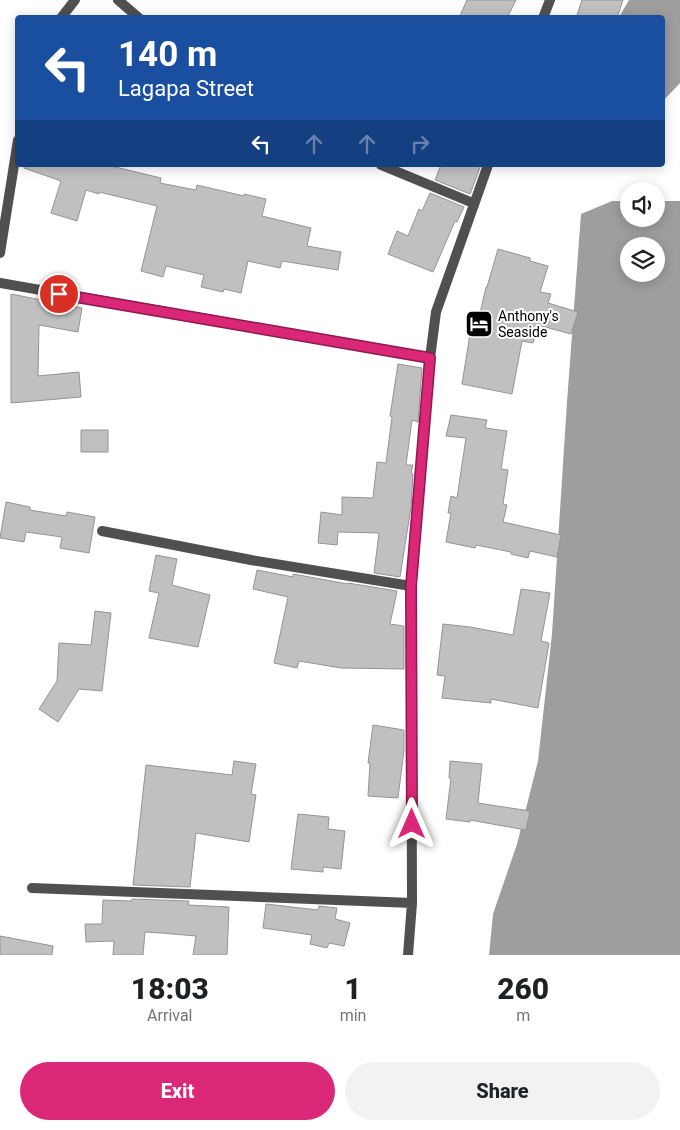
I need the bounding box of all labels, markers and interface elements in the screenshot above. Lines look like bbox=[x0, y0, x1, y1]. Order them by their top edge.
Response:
text: 140 m bbox=[118, 34, 217, 75]
icon: left bbox=[35, 35, 100, 100]
text: Lagapa Street bbox=[118, 76, 254, 101]
icon: left bbox=[247, 130, 275, 158]
icon: ahead bbox=[300, 130, 328, 158]
icon: ahead bbox=[353, 130, 381, 158]
icon: right bbox=[406, 130, 434, 158]
map controls bbox=[620, 182, 665, 282]
button: sound bbox=[620, 182, 665, 227]
button: layers bbox=[620, 237, 665, 282]
pin bbox=[38, 273, 80, 315]
icon: arrive bbox=[45, 280, 73, 308]
place label: Anthony's Seaside bbox=[498, 308, 559, 340]
hotel icon: Anthony's Seaside bbox=[464, 309, 494, 339]
position arrow bbox=[385, 797, 437, 849]
text: 18:03 bbox=[131, 971, 209, 1006]
text: 1 bbox=[344, 971, 362, 1006]
text: 260 bbox=[497, 971, 549, 1006]
text: Arrival bbox=[147, 1006, 193, 1025]
text: min bbox=[340, 1006, 366, 1025]
text: m bbox=[516, 1006, 530, 1025]
button: Exit bbox=[20, 1062, 335, 1120]
button: Share bbox=[345, 1062, 660, 1120]

